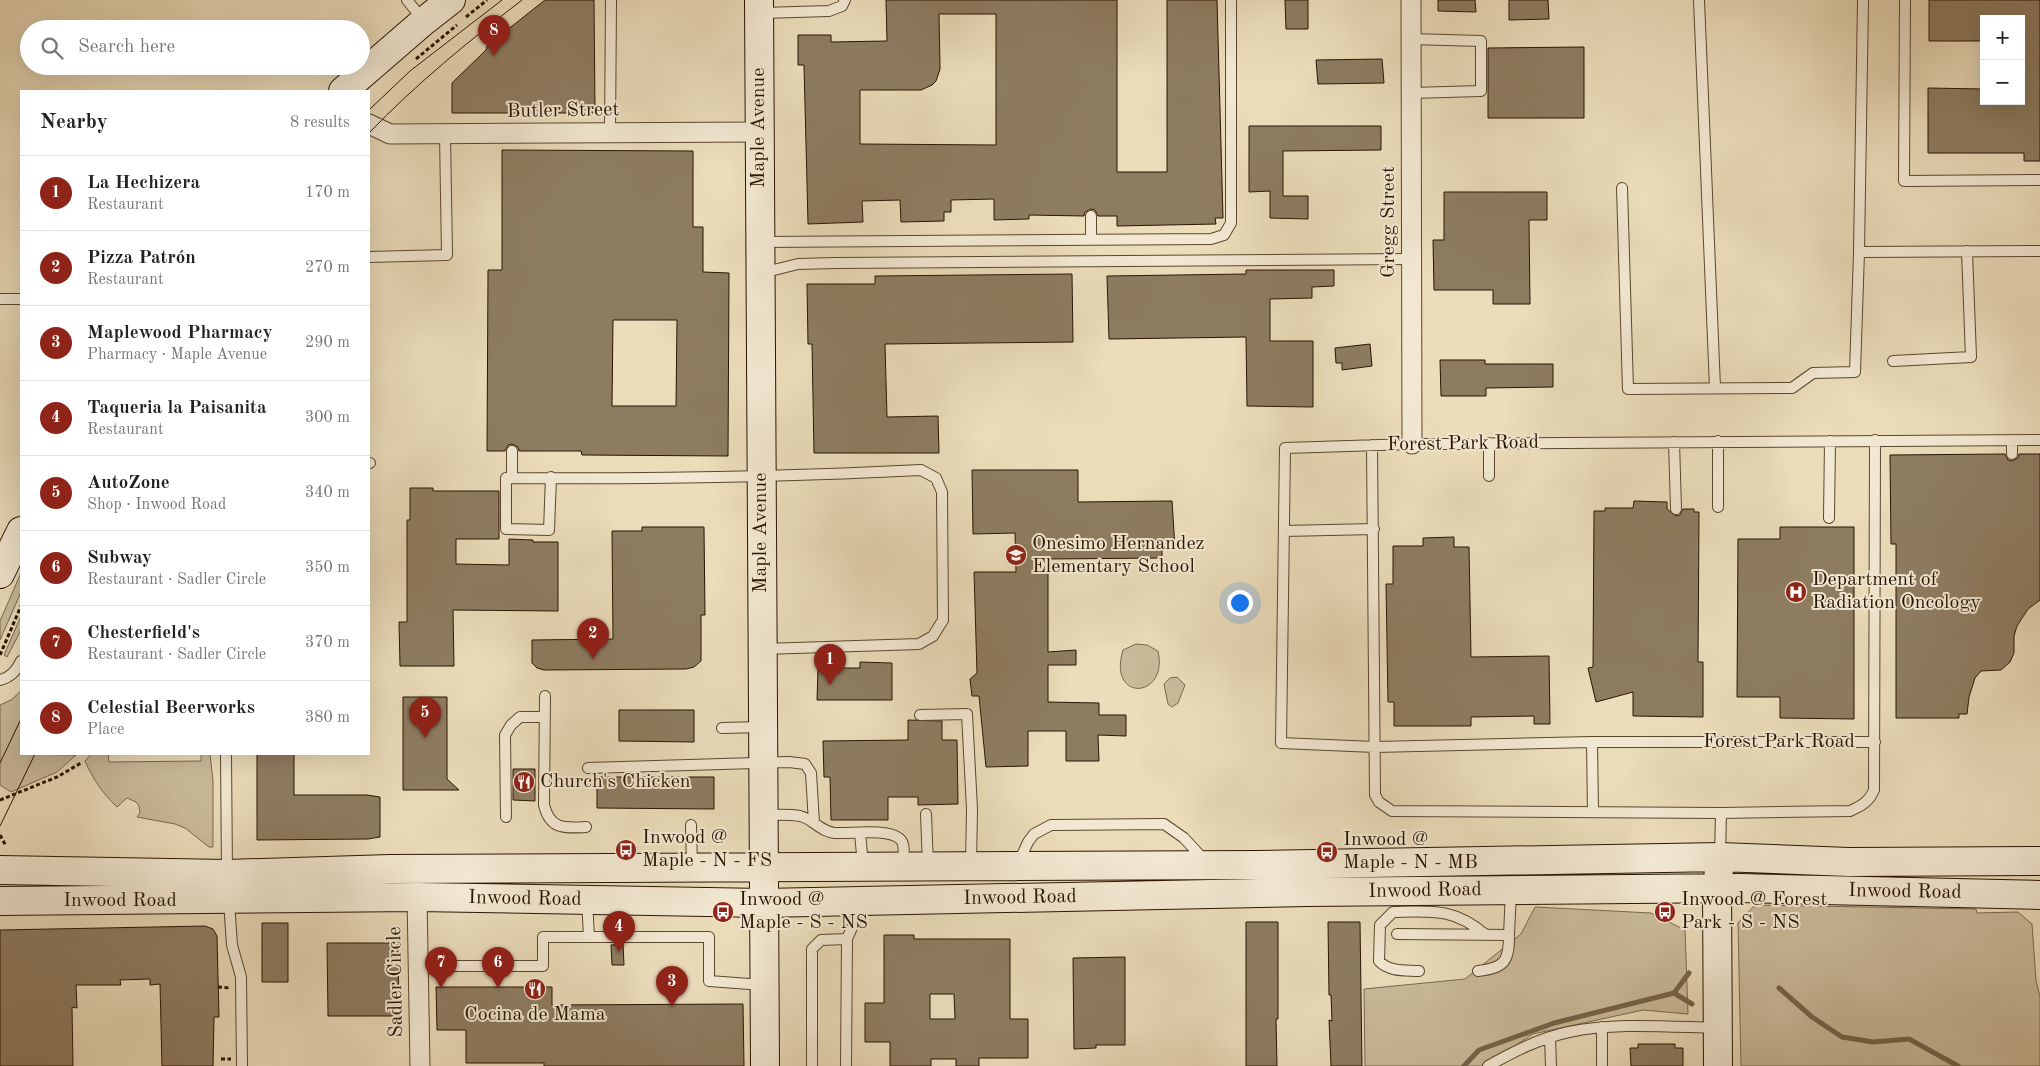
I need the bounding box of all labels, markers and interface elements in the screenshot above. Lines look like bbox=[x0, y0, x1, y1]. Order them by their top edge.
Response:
pin: 8 bbox=[478, 15, 510, 56]
map controls bbox=[1980, 15, 2025, 105]
button: + bbox=[1980, 15, 2025, 60]
search box bbox=[20, 20, 370, 75]
icon: search bbox=[38, 34, 66, 62]
text: Search here bbox=[78, 38, 175, 57]
button: − bbox=[1980, 60, 2025, 105]
street label: Maple Avenue bbox=[749, 68, 769, 188]
street label: Butler Street bbox=[506, 100, 620, 122]
text: Nearby bbox=[40, 112, 108, 133]
text: 8 results bbox=[290, 115, 350, 131]
street label: Gregg Street bbox=[1379, 166, 1399, 278]
text: La Hechizera bbox=[87, 174, 200, 193]
text: 1 bbox=[51, 185, 61, 201]
text: 170 m bbox=[305, 185, 350, 201]
text: Restaurant bbox=[87, 197, 164, 213]
text: Pizza Patrón bbox=[87, 249, 196, 268]
text: 2 bbox=[51, 260, 61, 276]
text: 270 m bbox=[305, 260, 350, 276]
text: Restaurant bbox=[87, 272, 164, 288]
text: Maplewood Pharmacy bbox=[87, 324, 273, 343]
text: 3 bbox=[51, 335, 61, 351]
text: 290 m bbox=[305, 335, 350, 351]
text: Pharmacy · Maple Avenue bbox=[87, 347, 267, 363]
text: Taqueria la Paisanita bbox=[87, 399, 267, 418]
text: 4 bbox=[51, 410, 61, 426]
text: 300 m bbox=[305, 410, 350, 426]
text: Restaurant bbox=[87, 422, 164, 438]
street label: Forest Park Road bbox=[1387, 433, 1539, 455]
street label: Maple Avenue bbox=[751, 473, 771, 593]
text: AutoZone bbox=[87, 474, 170, 493]
text: 5 bbox=[51, 485, 61, 501]
text: 340 m bbox=[305, 485, 350, 501]
text: Shop · Inwood Road bbox=[87, 497, 226, 513]
place label: Onesimo Hernandez Elementary School bbox=[1032, 534, 1205, 577]
school or university icon: Onesimo Hernandez Elementary School bbox=[1004, 543, 1028, 567]
text: Subway bbox=[87, 549, 152, 568]
text: 6 bbox=[51, 560, 61, 576]
text: 350 m bbox=[305, 560, 350, 576]
place label: Department of Radiation Oncology bbox=[1812, 570, 1981, 613]
text: Restaurant · Sadler Circle bbox=[87, 572, 266, 588]
hospital icon: Department of Radiation Oncology bbox=[1784, 580, 1808, 604]
your location bbox=[1227, 590, 1253, 616]
pin: 2 bbox=[577, 618, 609, 659]
text: Chesterfield's bbox=[87, 624, 200, 643]
text: 7 bbox=[51, 635, 61, 651]
text: 370 m bbox=[305, 635, 350, 651]
pin: 1 bbox=[814, 644, 846, 685]
text: Restaurant · Sadler Circle bbox=[87, 647, 266, 663]
pin: 5 bbox=[409, 697, 441, 738]
text: Celestial Beerworks bbox=[87, 699, 255, 718]
text: 8 bbox=[51, 710, 61, 726]
text: 380 m bbox=[305, 710, 350, 726]
text: Place bbox=[87, 722, 124, 738]
street label: Forest Park Road bbox=[1703, 732, 1855, 752]
restaurant icon: Church's Chicken bbox=[512, 770, 536, 794]
place label: Church's Chicken bbox=[540, 772, 691, 792]
place label: Inwood @ Maple - N - FS bbox=[642, 828, 772, 871]
place label: Inwood @ Maple - N - MB bbox=[1343, 830, 1478, 873]
bus stop icon: Inwood @ Maple - N - FS bbox=[614, 838, 638, 862]
bus stop icon: Inwood @ Maple - N - MB bbox=[1315, 840, 1339, 864]
street label: Inwood Road bbox=[1368, 880, 1482, 902]
street label: Inwood Road bbox=[1848, 881, 1962, 903]
street label: Inwood Road bbox=[963, 887, 1077, 909]
street label: Inwood Road bbox=[468, 888, 582, 910]
place label: Inwood @ Maple - S - NS bbox=[739, 890, 868, 933]
place label: Inwood @ Forest Park - S - NS bbox=[1681, 890, 1827, 933]
street label: Inwood Road bbox=[63, 891, 177, 911]
bus stop icon: Inwood @ Maple - S - NS bbox=[711, 900, 735, 924]
bus stop icon: Inwood @ Forest Park - S - NS bbox=[1653, 900, 1677, 924]
pin: 4 bbox=[603, 911, 635, 952]
street label: Sadler Circle bbox=[385, 926, 407, 1038]
pin: 7 bbox=[425, 947, 457, 988]
pin: 6 bbox=[482, 947, 514, 988]
pin: 3 bbox=[656, 966, 688, 1007]
restaurant icon: Cocina de Mama bbox=[523, 977, 547, 1001]
place label: Cocina de Mama bbox=[464, 1005, 606, 1025]

